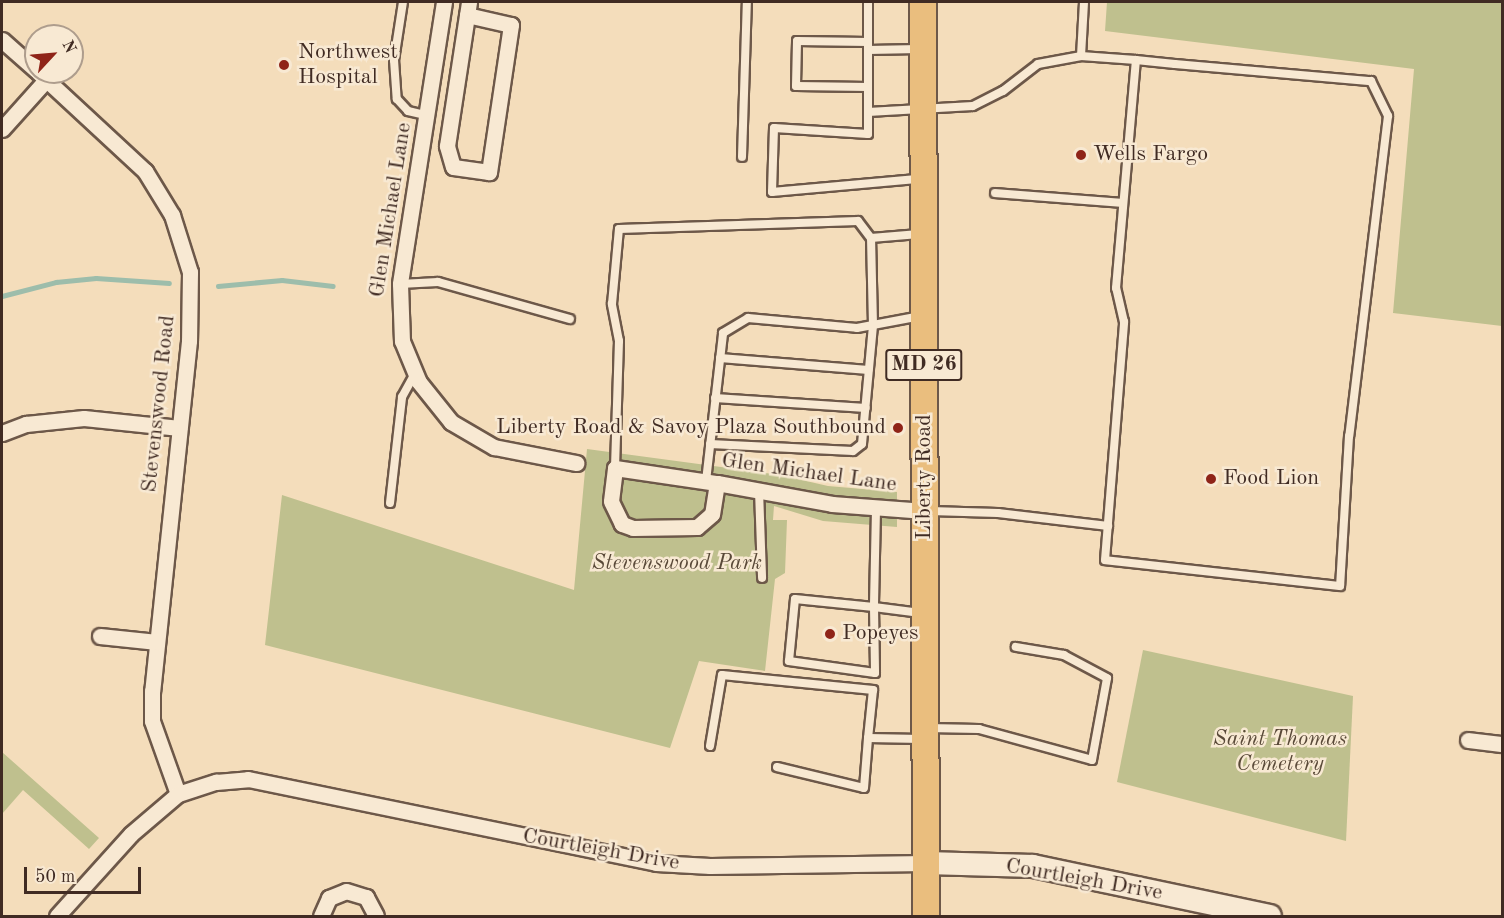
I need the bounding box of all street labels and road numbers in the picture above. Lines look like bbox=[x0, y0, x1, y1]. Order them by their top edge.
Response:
street label: Glen Michael Lane bbox=[364, 121, 418, 299]
street label: Stevenswood Road bbox=[137, 314, 181, 494]
road number: MD 26 bbox=[885, 347, 963, 383]
street label: Liberty Road bbox=[912, 414, 938, 540]
street label: Glen Michael Lane bbox=[720, 448, 898, 498]
street label: Courtleigh Drive bbox=[520, 823, 682, 877]
street label: Courtleigh Drive bbox=[1003, 853, 1165, 907]

